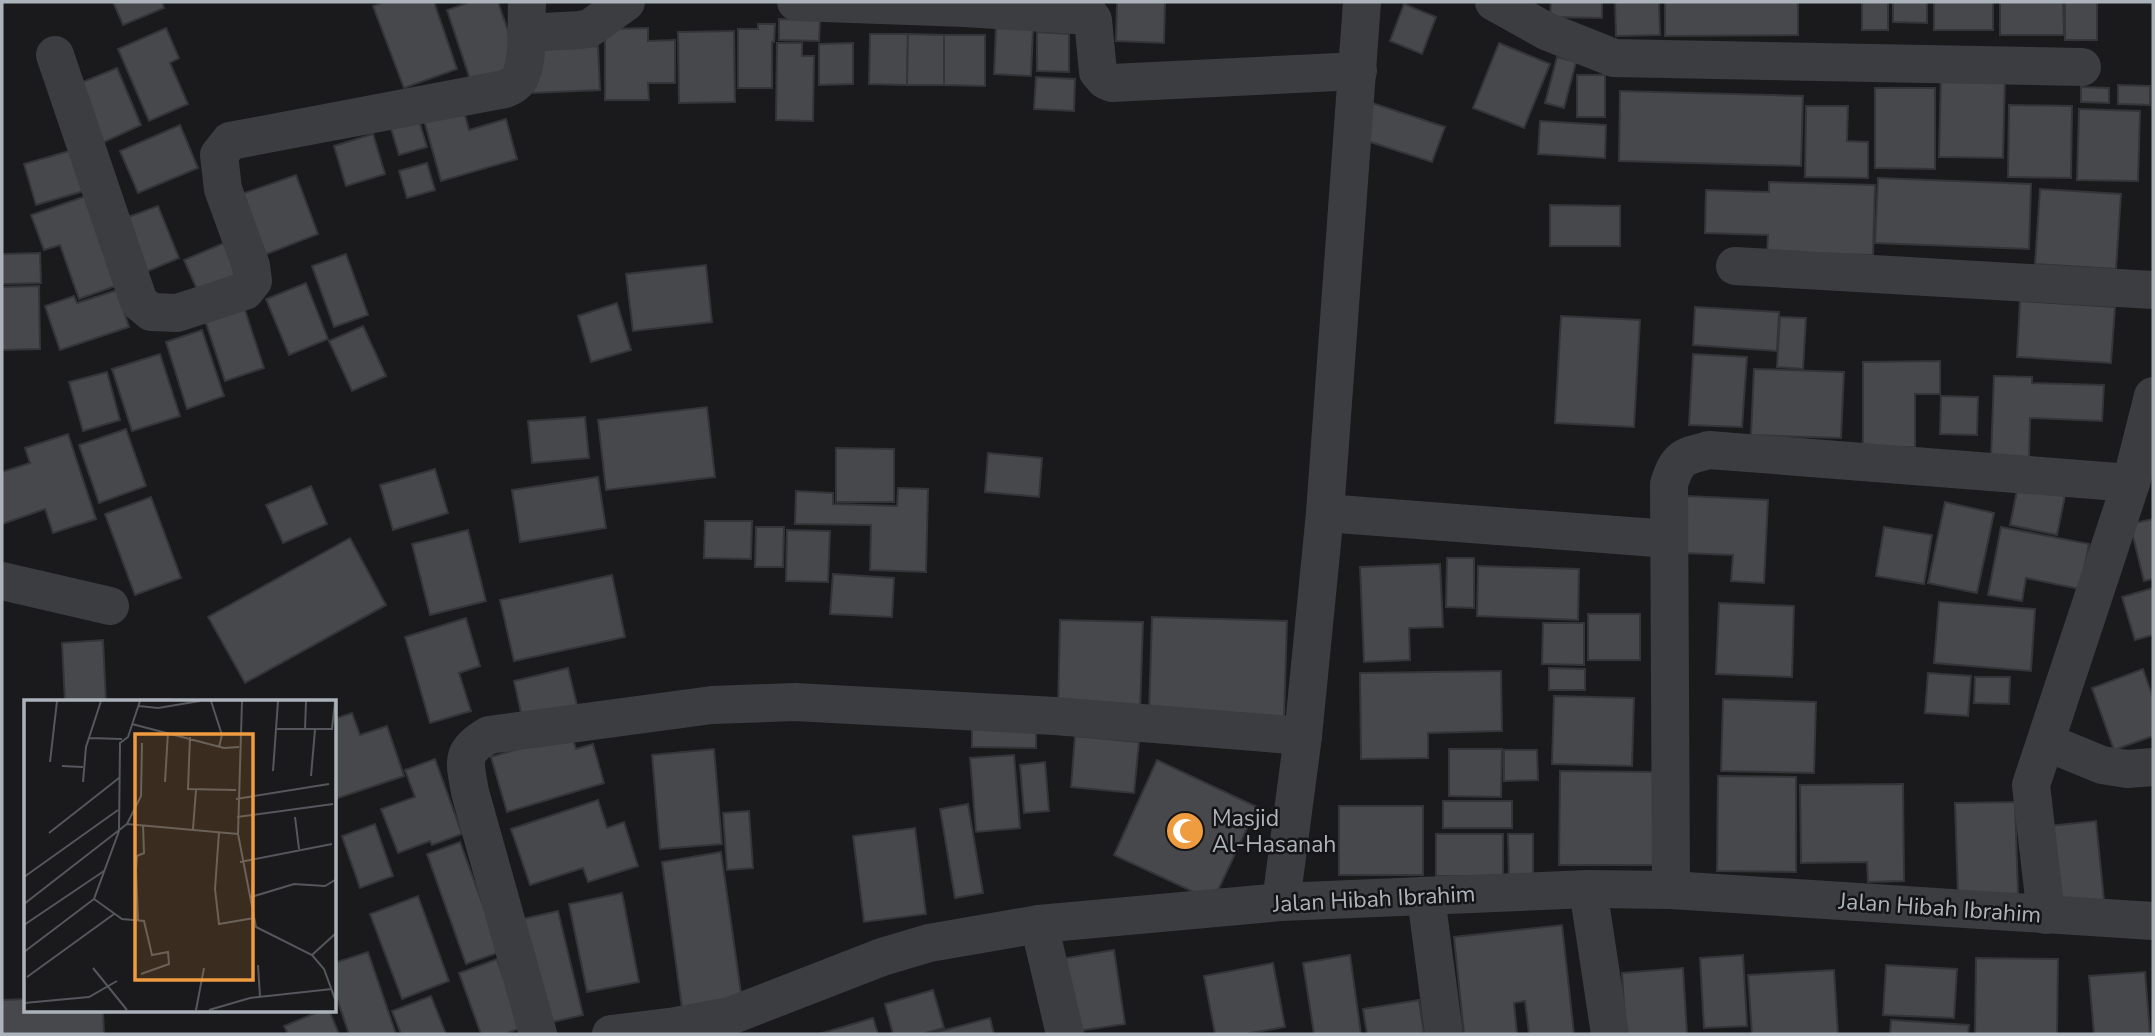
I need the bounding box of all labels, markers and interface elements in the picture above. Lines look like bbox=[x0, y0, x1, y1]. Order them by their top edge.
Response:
inset map bbox=[24, 700, 336, 1012]
place label: Masjid Al-Hasanah bbox=[1212, 803, 1336, 860]
mosque icon: Masjid Al-Hasanah bbox=[1164, 810, 1206, 852]
street label: Jalan Hibah Ibrahim bbox=[1271, 878, 1476, 920]
street label: Jalan Hibah Ibrahim bbox=[1837, 885, 2042, 931]

